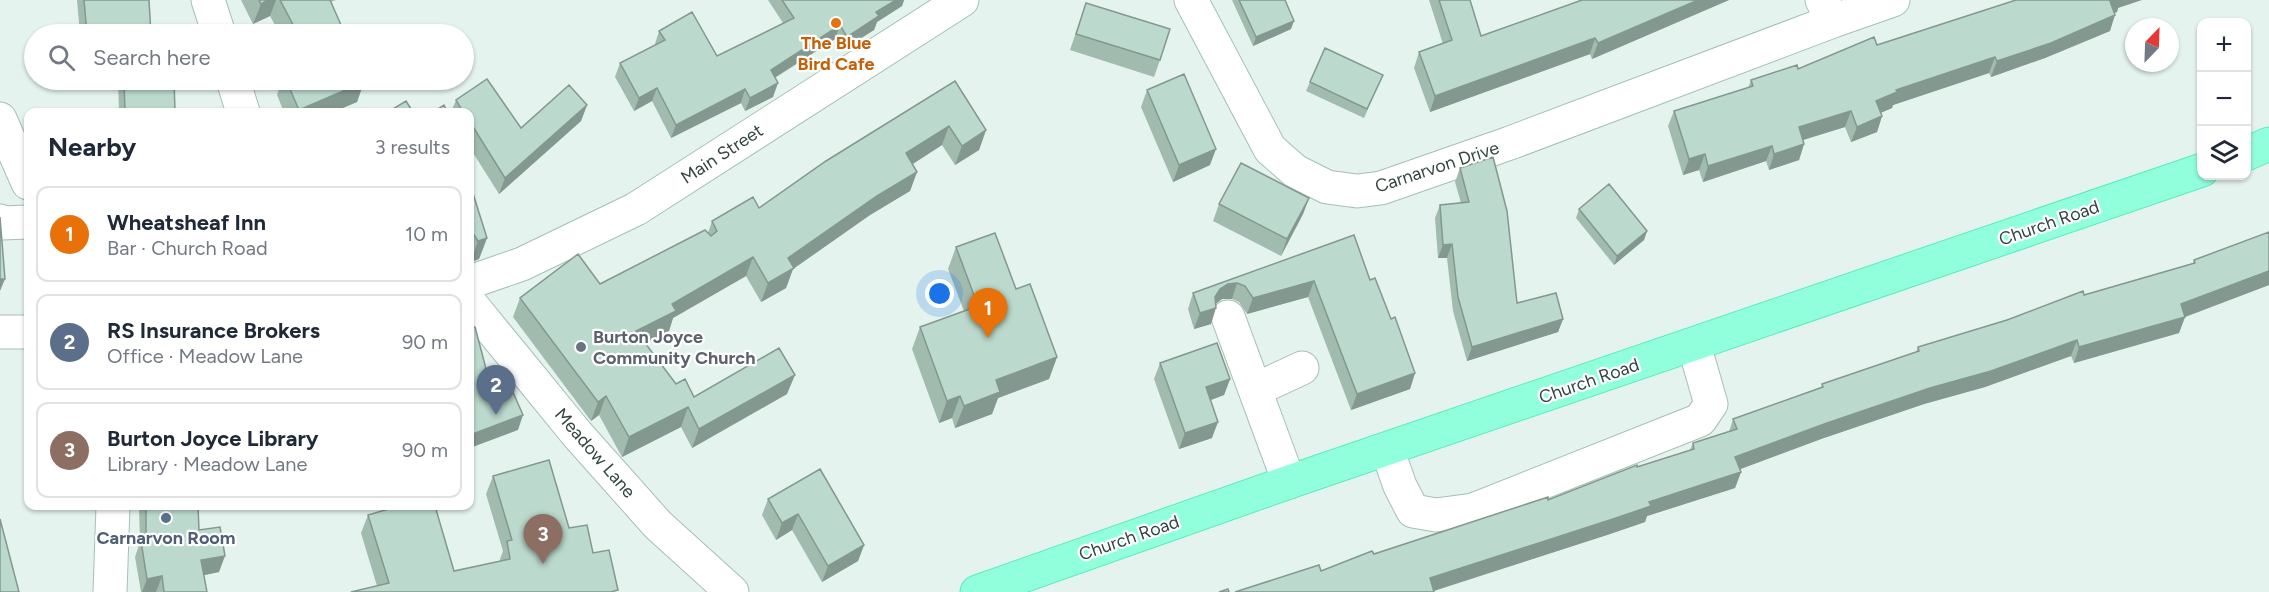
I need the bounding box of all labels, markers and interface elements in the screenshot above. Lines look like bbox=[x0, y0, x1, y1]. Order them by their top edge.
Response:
marker: The Blue Bird Cafe bbox=[829, 16, 843, 30]
north arrow bbox=[2125, 18, 2179, 72]
map controls bbox=[2197, 18, 2251, 180]
button: + bbox=[2197, 18, 2251, 72]
search box bbox=[24, 24, 474, 90]
place label: The Blue Bird Cafe bbox=[797, 32, 875, 75]
icon: search bbox=[45, 41, 78, 74]
text: Search here bbox=[93, 44, 211, 71]
button: − bbox=[2197, 72, 2251, 126]
street label: Main Street bbox=[677, 119, 767, 189]
button: layers bbox=[2197, 126, 2251, 180]
text: Nearby bbox=[48, 131, 136, 163]
text: 3 results bbox=[375, 135, 450, 159]
street label: Carnarvon Drive bbox=[1372, 137, 1502, 197]
street label: Church Road bbox=[1996, 196, 2102, 250]
text: Wheatsheaf Inn bbox=[107, 209, 266, 236]
text: 1 bbox=[65, 222, 74, 246]
text: 10 m bbox=[405, 222, 448, 246]
text: Bar · Church Road bbox=[107, 236, 268, 260]
your location bbox=[925, 279, 954, 308]
pin: 1 bbox=[968, 288, 1008, 338]
text: RS Insurance Brokers bbox=[107, 317, 320, 344]
place label: Burton Joyce Community Church bbox=[593, 326, 755, 369]
text: 2 bbox=[64, 330, 75, 354]
text: 90 m bbox=[402, 330, 448, 354]
marker: Burton Joyce Community Church bbox=[574, 340, 588, 354]
text: Office · Meadow Lane bbox=[107, 344, 303, 368]
street label: Church Road bbox=[1536, 354, 1642, 408]
pin: 2 bbox=[476, 366, 516, 415]
street label: Meadow Lane bbox=[550, 404, 640, 503]
text: Burton Joyce Library bbox=[107, 425, 318, 452]
text: 3 bbox=[64, 438, 75, 462]
text: 90 m bbox=[402, 438, 448, 462]
text: Library · Meadow Lane bbox=[107, 452, 307, 476]
marker: Carnarvon Room bbox=[159, 511, 173, 525]
street label: Church Road bbox=[1076, 511, 1182, 565]
pin: 3 bbox=[524, 514, 562, 564]
place label: Carnarvon Room bbox=[96, 527, 236, 549]

